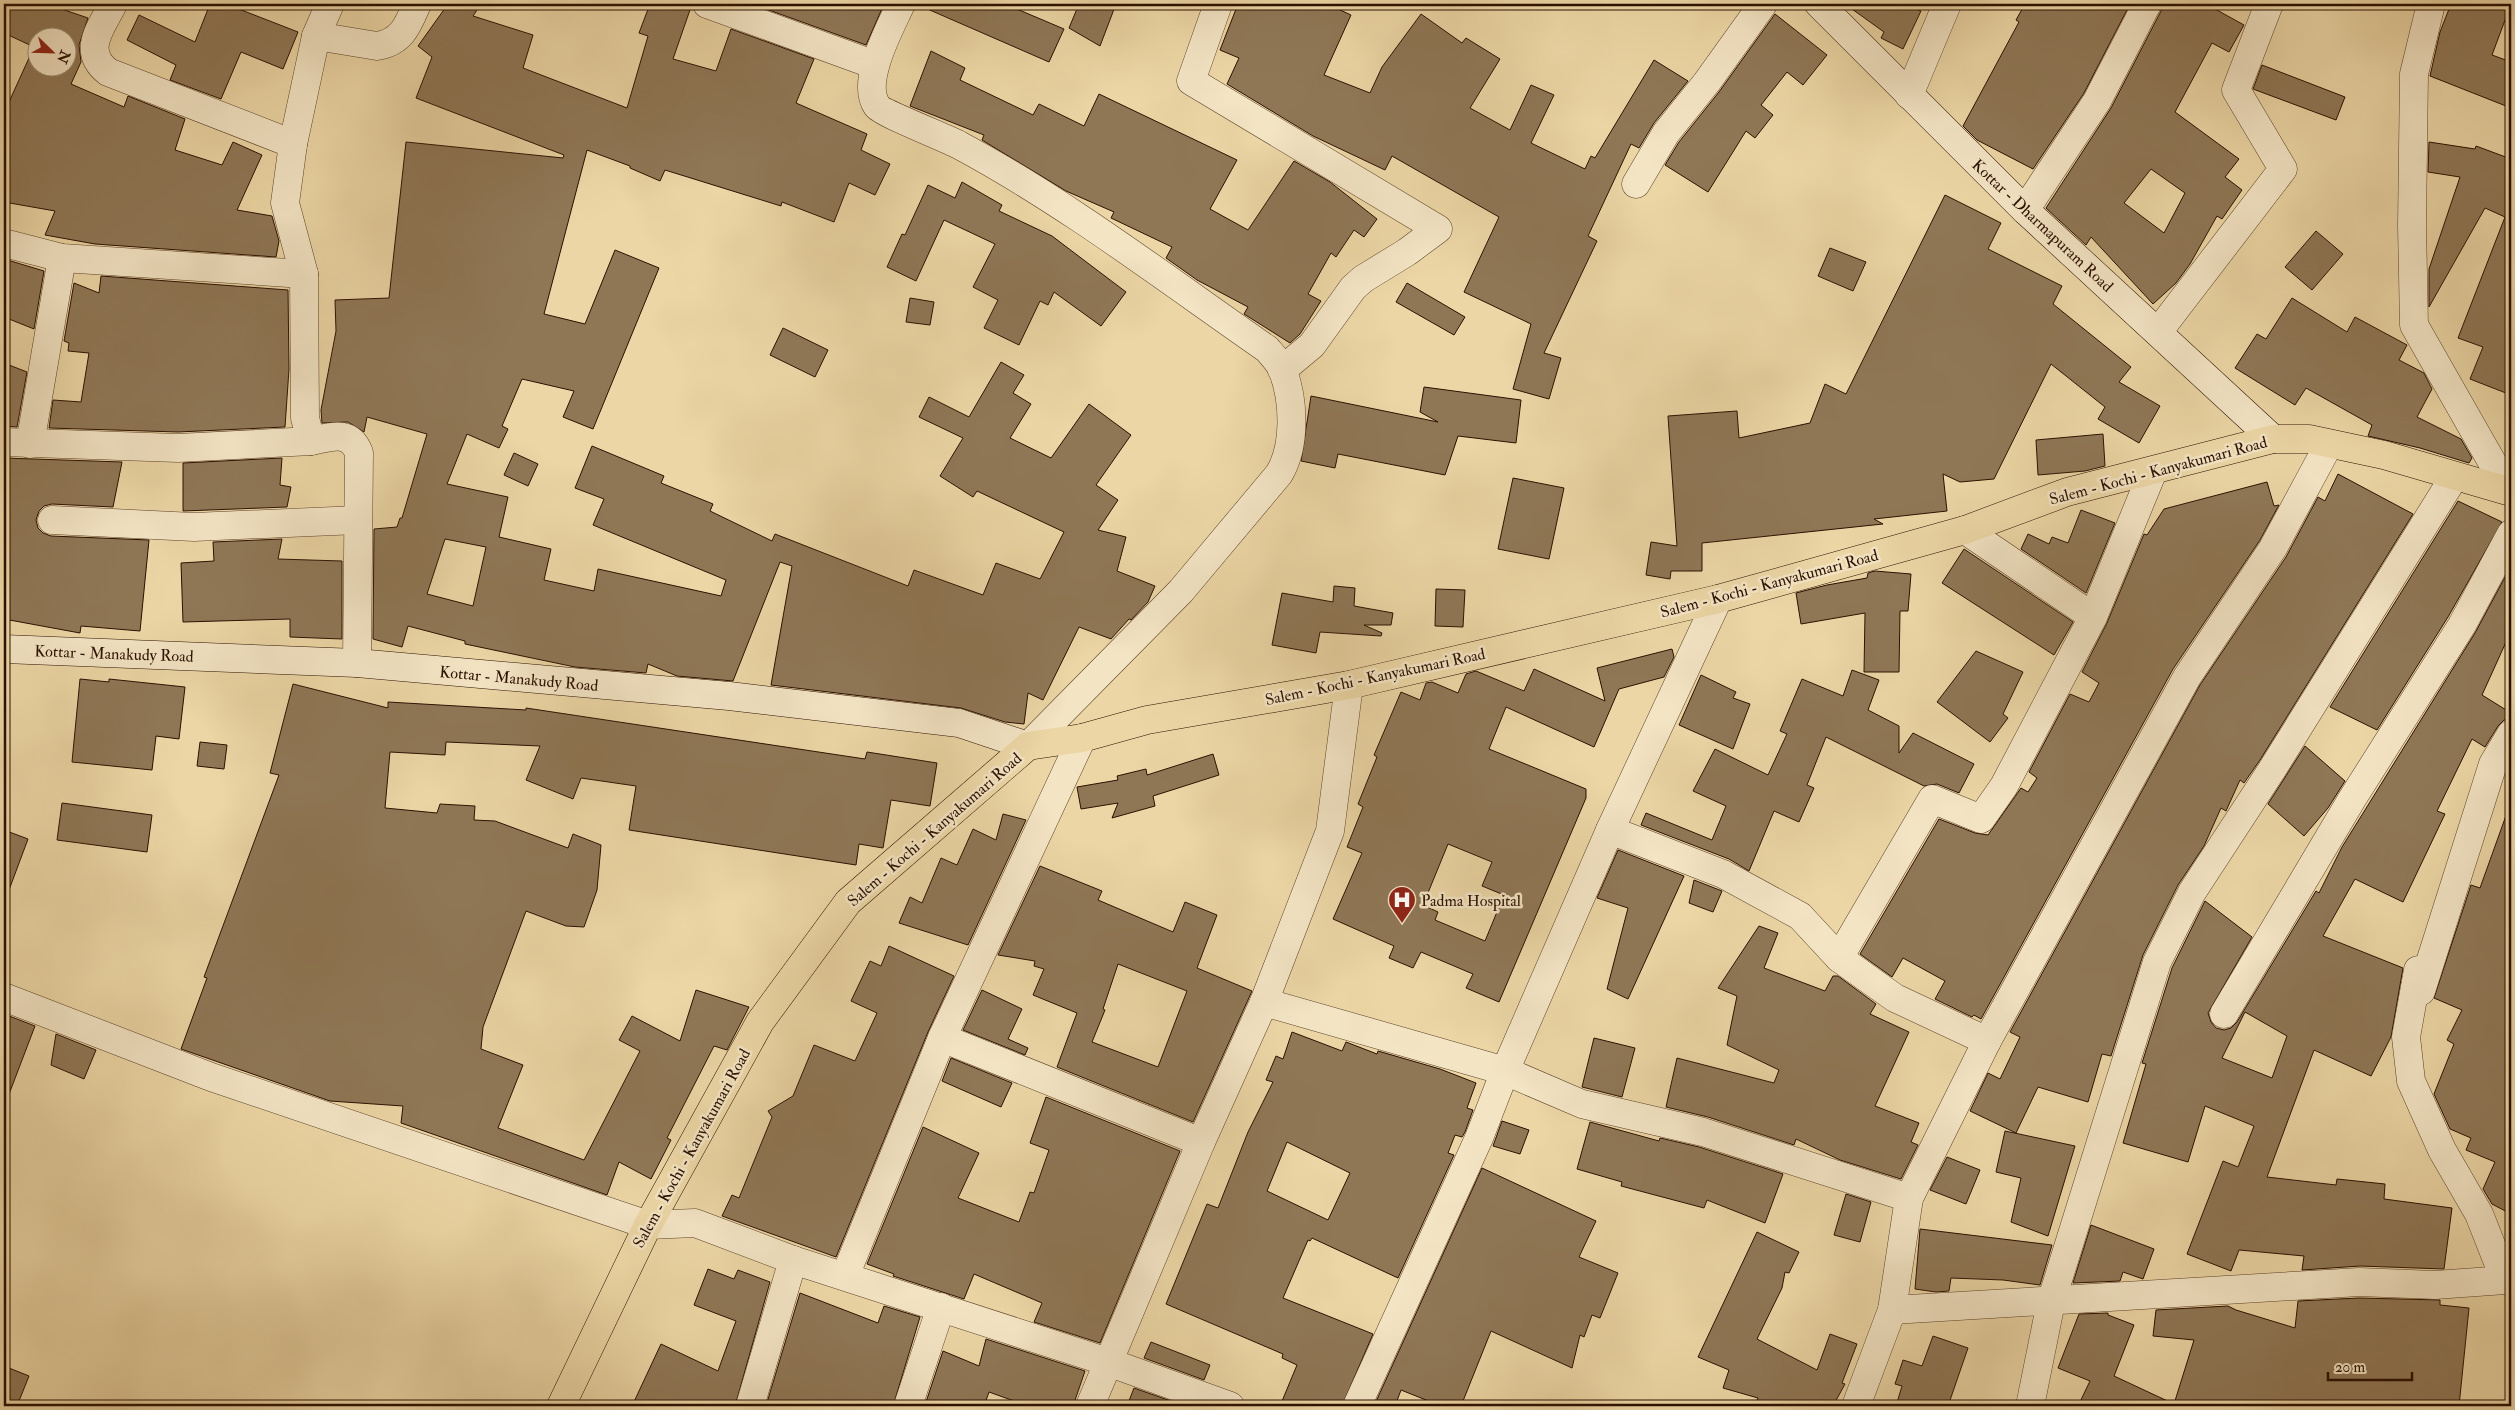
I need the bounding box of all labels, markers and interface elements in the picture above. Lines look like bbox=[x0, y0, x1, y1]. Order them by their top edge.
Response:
north arrow bbox=[28, 28, 78, 78]
text: N bbox=[53, 47, 74, 66]
street label: Kottar - Dharmapuram Road bbox=[1967, 155, 2117, 297]
street label: Salem - Kochi - Kanyakumari Road bbox=[2047, 432, 2269, 510]
street label: Salem - Kochi - Kanyakumari Road bbox=[1658, 545, 1880, 623]
street label: Kottar - Manakudy Road bbox=[34, 641, 194, 667]
street label: Salem - Kochi - Kanyakumari Road bbox=[1263, 644, 1487, 710]
street label: Kottar - Manakudy Road bbox=[439, 662, 599, 696]
street label: Salem - Kochi - Kanyakumari Road bbox=[843, 748, 1026, 911]
hospital icon: Padma Hospital bbox=[1387, 885, 1417, 924]
place label: Padma Hospital bbox=[1421, 891, 1521, 912]
street label: Salem - Kochi - Kanyakumari Road bbox=[629, 1045, 755, 1252]
scale bar bbox=[2328, 1350, 2411, 1382]
text: 20 m bbox=[2335, 1358, 2365, 1377]

